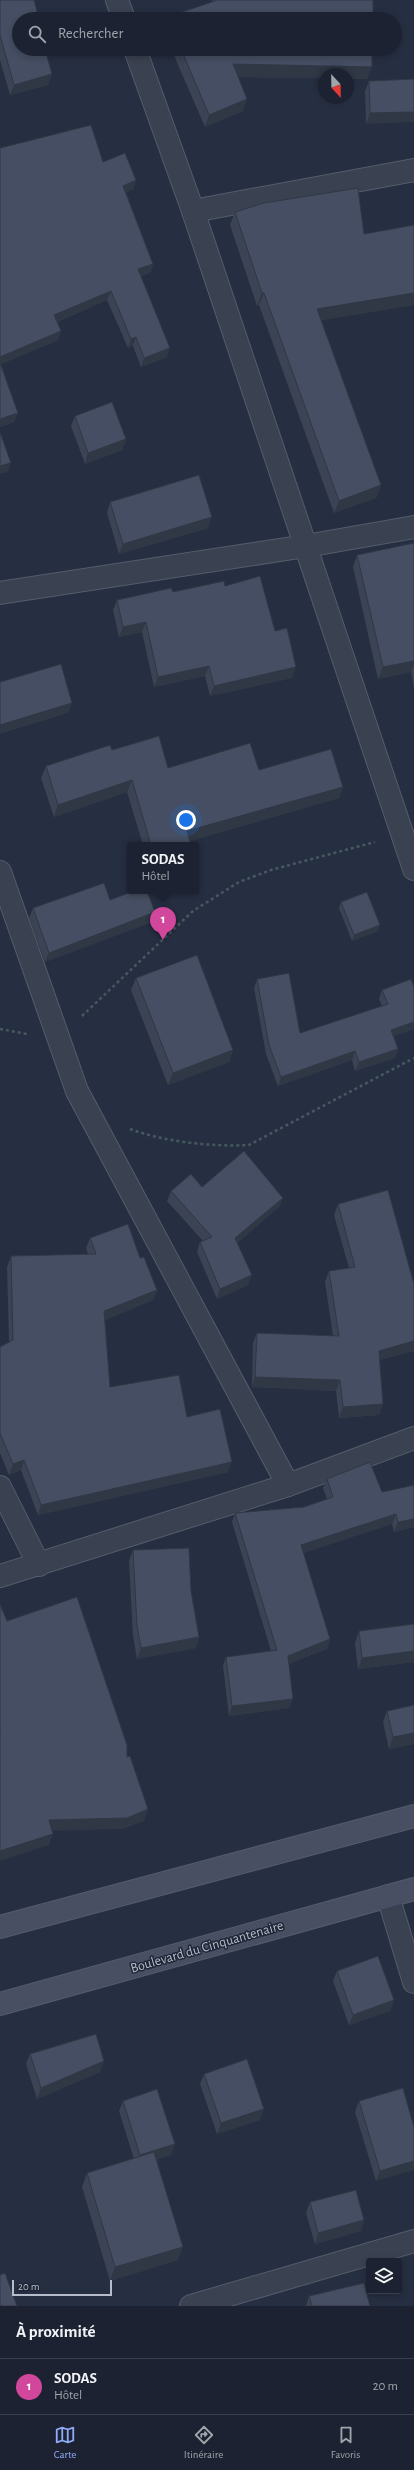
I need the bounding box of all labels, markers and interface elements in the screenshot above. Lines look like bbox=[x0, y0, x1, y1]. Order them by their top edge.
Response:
search box bbox=[12, 12, 402, 56]
icon: search bbox=[26, 23, 48, 45]
text: Rechercher bbox=[58, 26, 123, 41]
north arrow bbox=[318, 68, 354, 104]
your location bbox=[176, 810, 196, 830]
popup bbox=[127, 842, 199, 894]
text: SODAS bbox=[141, 852, 185, 867]
text: Hôtel bbox=[141, 870, 170, 883]
pin: 1 bbox=[150, 907, 176, 940]
street label: Boulevard du Cinquantenaire bbox=[129, 1918, 285, 1976]
map controls bbox=[366, 2258, 402, 2294]
button: layers bbox=[366, 2258, 402, 2294]
scale bar bbox=[12, 2278, 112, 2297]
text: 20 m bbox=[18, 2281, 39, 2292]
text: À proximité bbox=[16, 2323, 96, 2340]
text: SODAS bbox=[54, 2371, 97, 2386]
text: 1 bbox=[27, 2380, 31, 2393]
text: 20 m bbox=[373, 2380, 398, 2393]
text: Hôtel bbox=[54, 2389, 82, 2402]
tab: Carte bbox=[54, 2424, 76, 2461]
tab: Itinéraire bbox=[184, 2424, 223, 2461]
tab: Favoris bbox=[331, 2424, 360, 2461]

